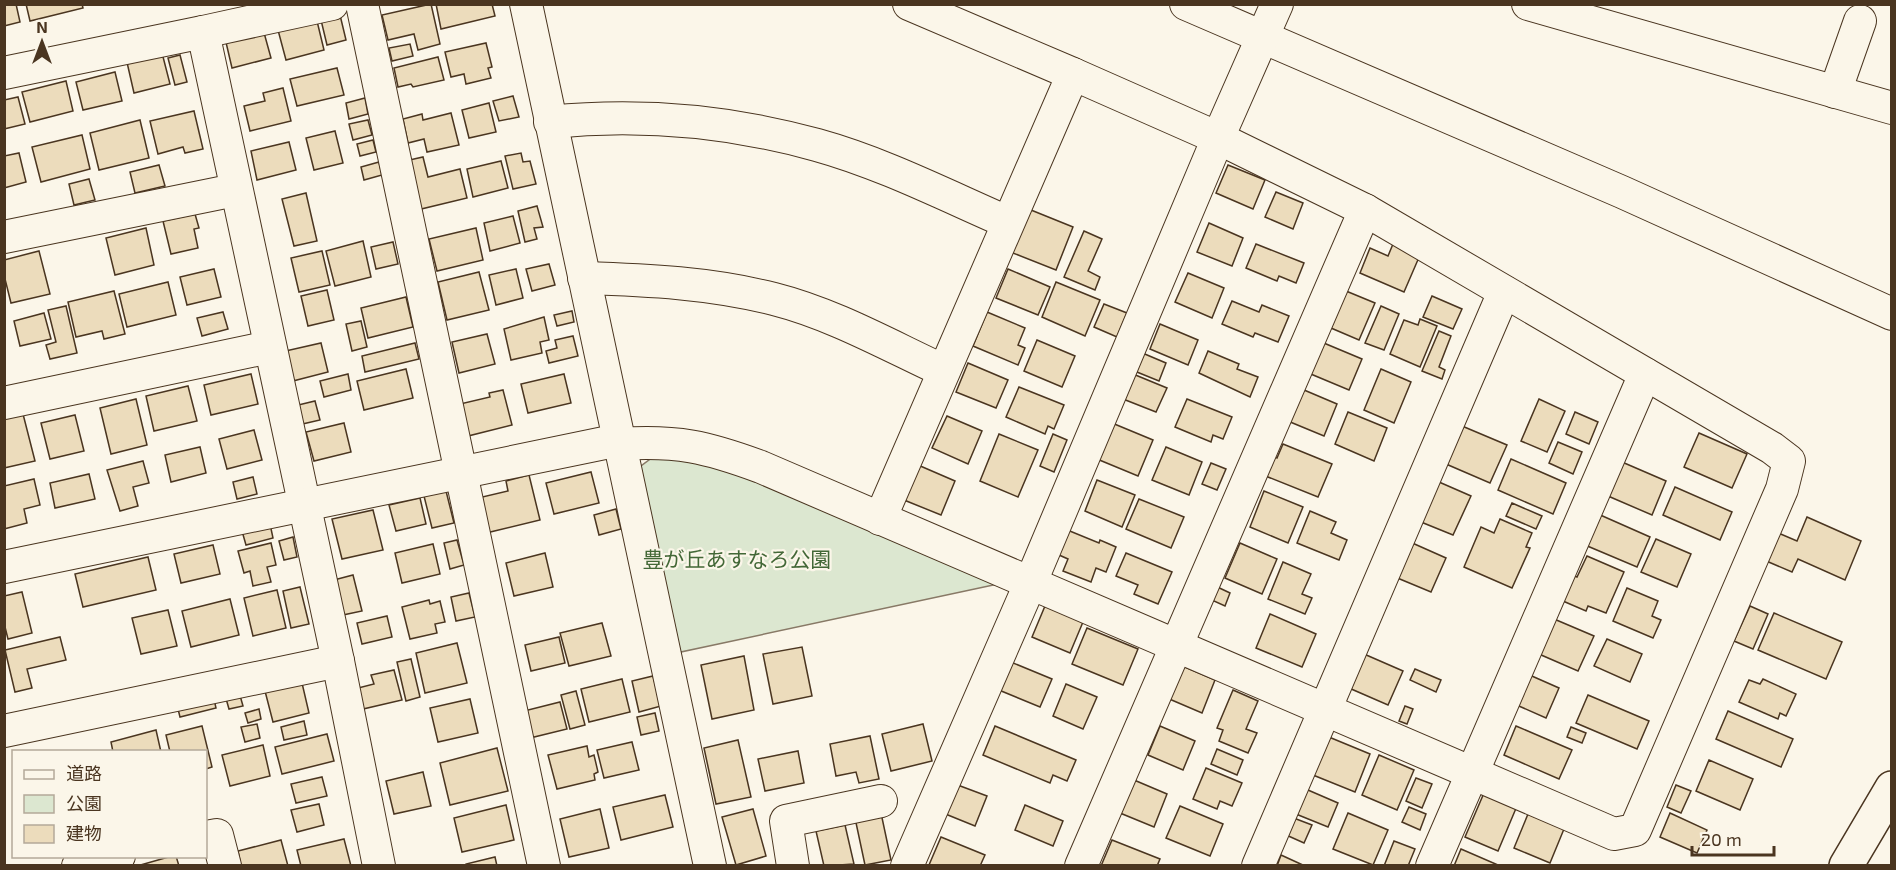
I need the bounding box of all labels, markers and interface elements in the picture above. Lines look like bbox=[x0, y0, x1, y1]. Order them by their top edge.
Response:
north arrow bbox=[12, 12, 72, 72]
text: N bbox=[36, 17, 48, 36]
park label: 豊が丘あすなろ公園 bbox=[643, 546, 832, 571]
legend bbox=[12, 750, 207, 858]
text: 道路 bbox=[66, 762, 102, 784]
text: 公園 bbox=[66, 792, 102, 814]
scale bar bbox=[1692, 819, 1774, 857]
text: 建物 bbox=[66, 822, 102, 844]
text: 20 m bbox=[1701, 828, 1742, 850]

